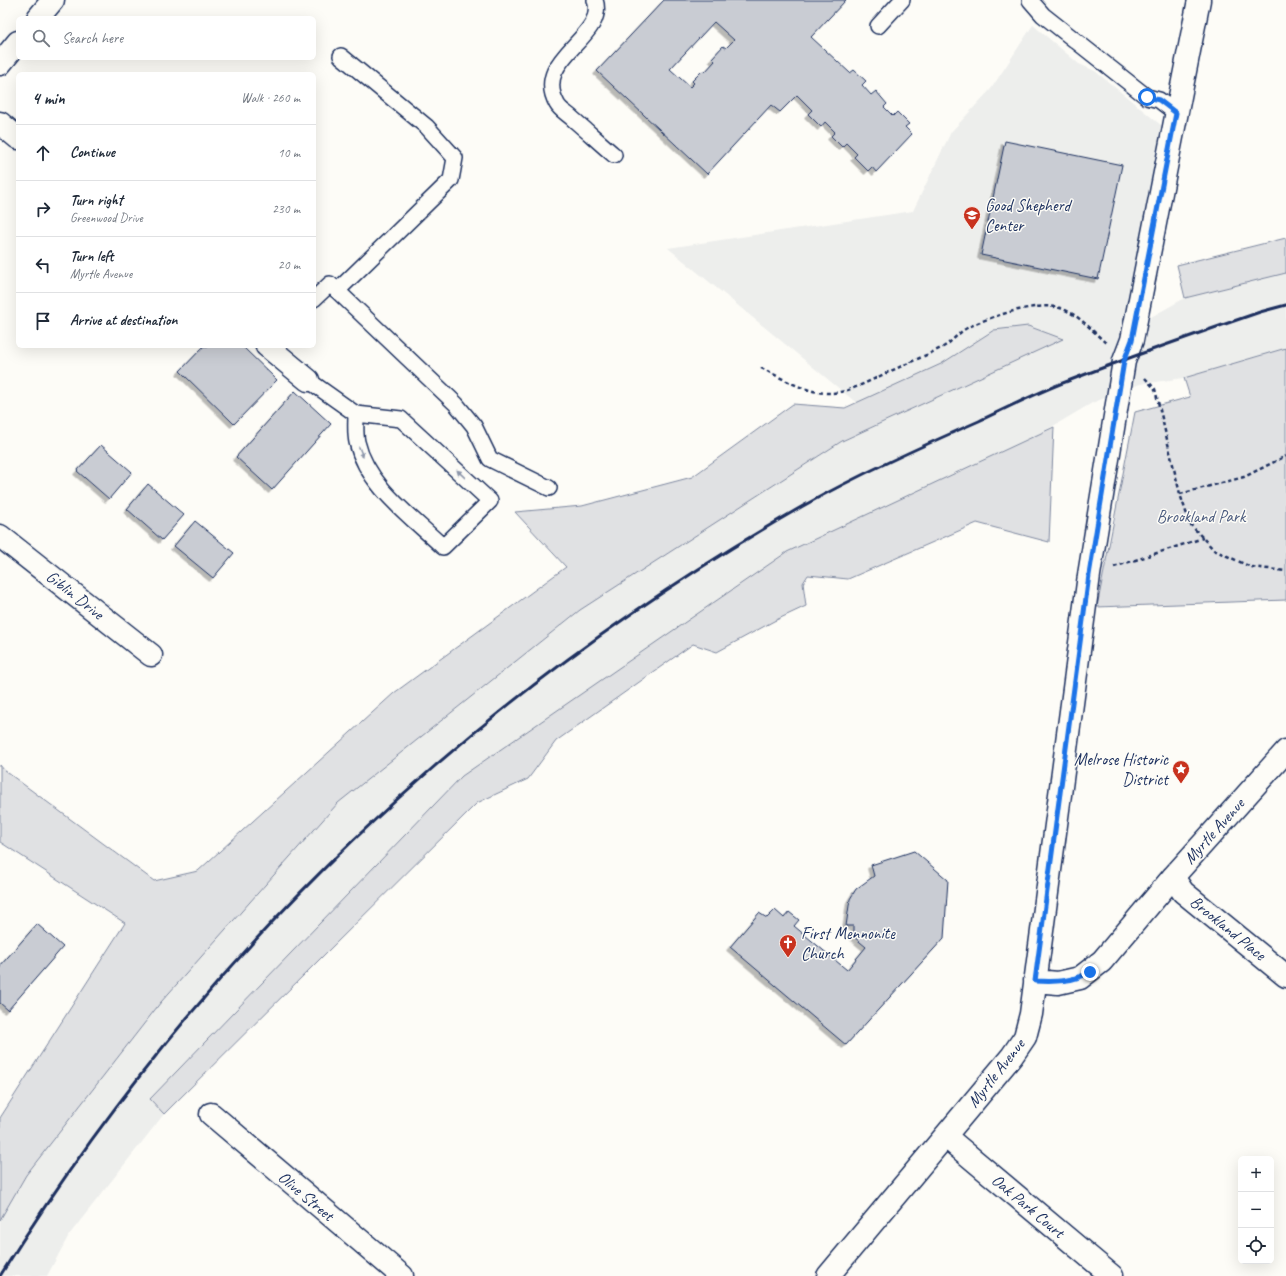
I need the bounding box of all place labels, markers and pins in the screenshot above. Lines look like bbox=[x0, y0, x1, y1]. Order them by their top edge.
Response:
place label: Good Shepherd Center bbox=[985, 195, 1073, 236]
school or university icon: Good Shepherd Center bbox=[962, 205, 982, 230]
place label: Melrose Historic District bbox=[1074, 749, 1170, 790]
place icon: Melrose Historic District bbox=[1171, 759, 1191, 784]
place label: First Mennonite Church bbox=[801, 923, 896, 964]
church icon: First Mennonite Church bbox=[778, 933, 798, 958]

